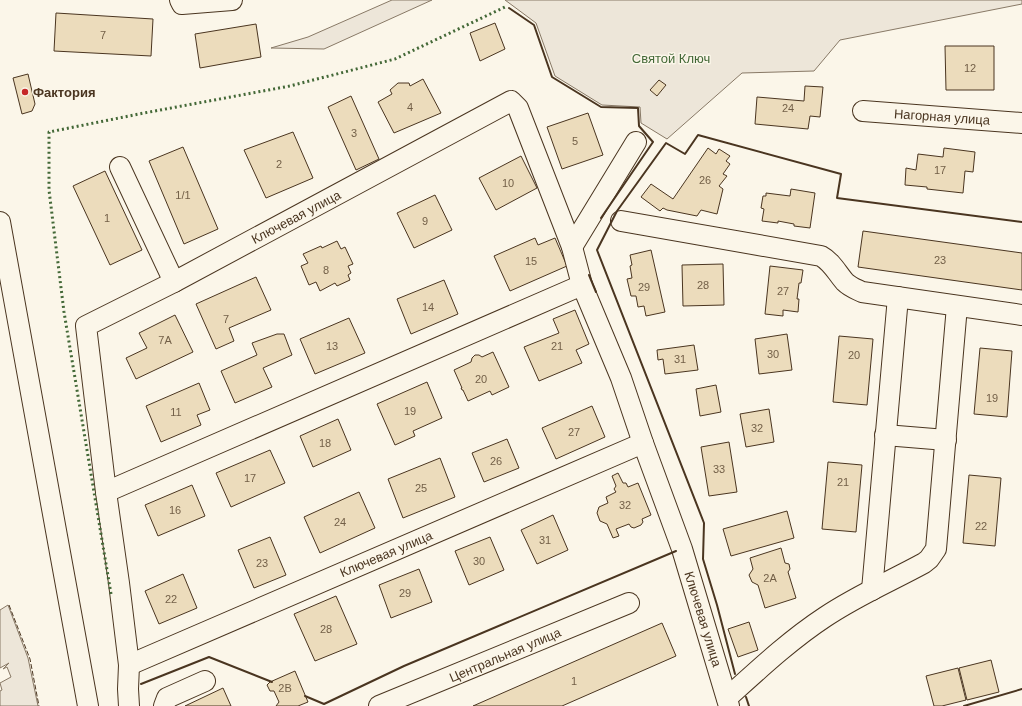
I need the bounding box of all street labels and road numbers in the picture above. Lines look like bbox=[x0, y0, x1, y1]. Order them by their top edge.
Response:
street label: Нагорная улица bbox=[893, 106, 991, 128]
street label: Ключевая улица bbox=[249, 187, 344, 247]
street label: Ключевая улица bbox=[337, 527, 435, 580]
street label: Ключевая улица bbox=[681, 569, 725, 669]
street label: Центральная улица bbox=[447, 624, 564, 685]

